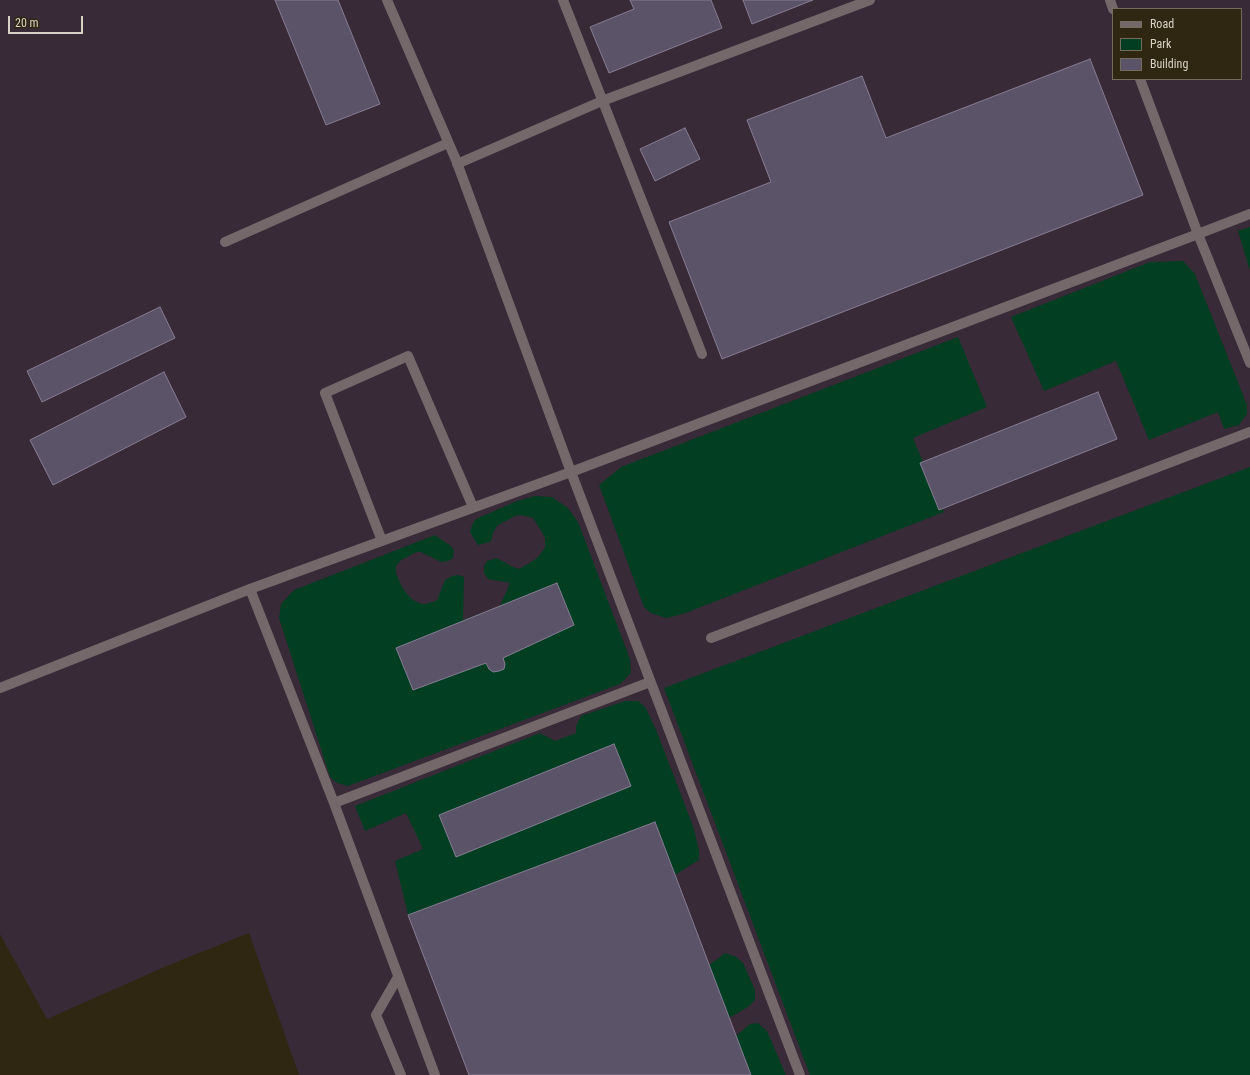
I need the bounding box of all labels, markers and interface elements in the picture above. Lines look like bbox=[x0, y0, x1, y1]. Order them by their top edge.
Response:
scale bar bbox=[10, 8, 85, 34]
legend bbox=[1112, 8, 1242, 80]
text: 20 m bbox=[15, 16, 39, 30]
text: Road bbox=[1150, 17, 1174, 31]
text: Park bbox=[1150, 37, 1171, 51]
text: Building bbox=[1150, 57, 1188, 71]

